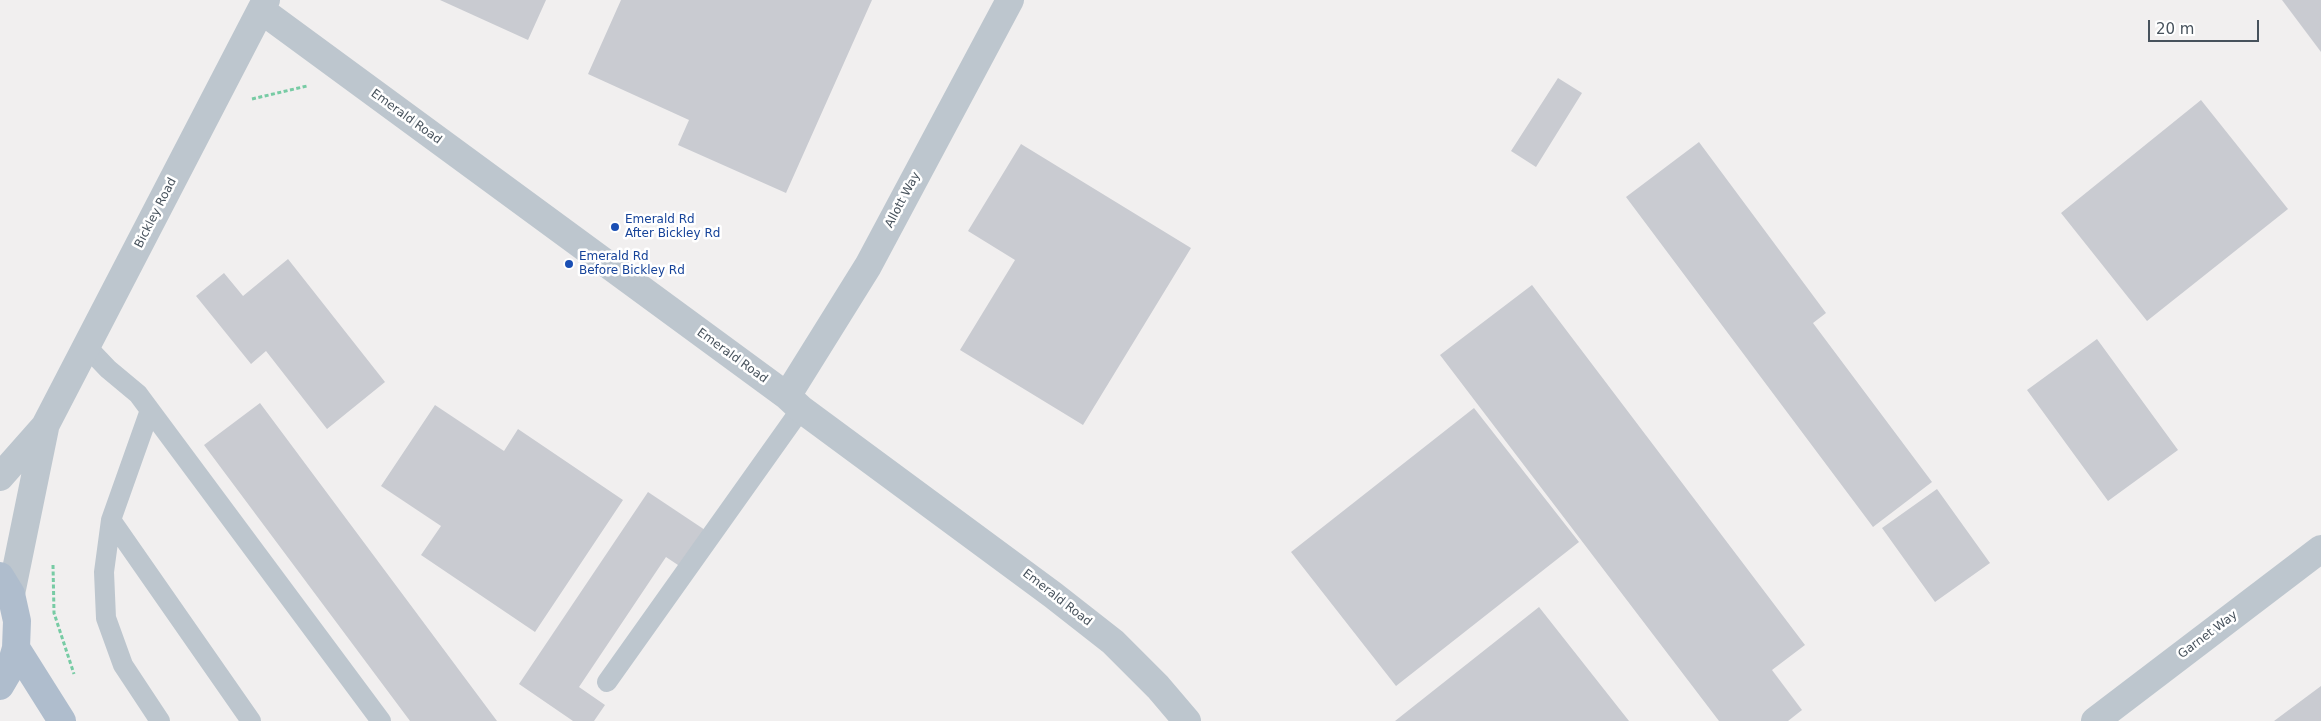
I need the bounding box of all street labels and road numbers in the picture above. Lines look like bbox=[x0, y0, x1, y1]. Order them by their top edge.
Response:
street label: Emerald Road bbox=[368, 87, 444, 147]
street label: Allott Way bbox=[882, 170, 924, 230]
street label: Bickley Road bbox=[132, 175, 180, 251]
street label: Emerald Road bbox=[694, 326, 770, 386]
street label: Emerald Road bbox=[1020, 567, 1094, 629]
street label: Garnet Way bbox=[2176, 608, 2240, 662]

